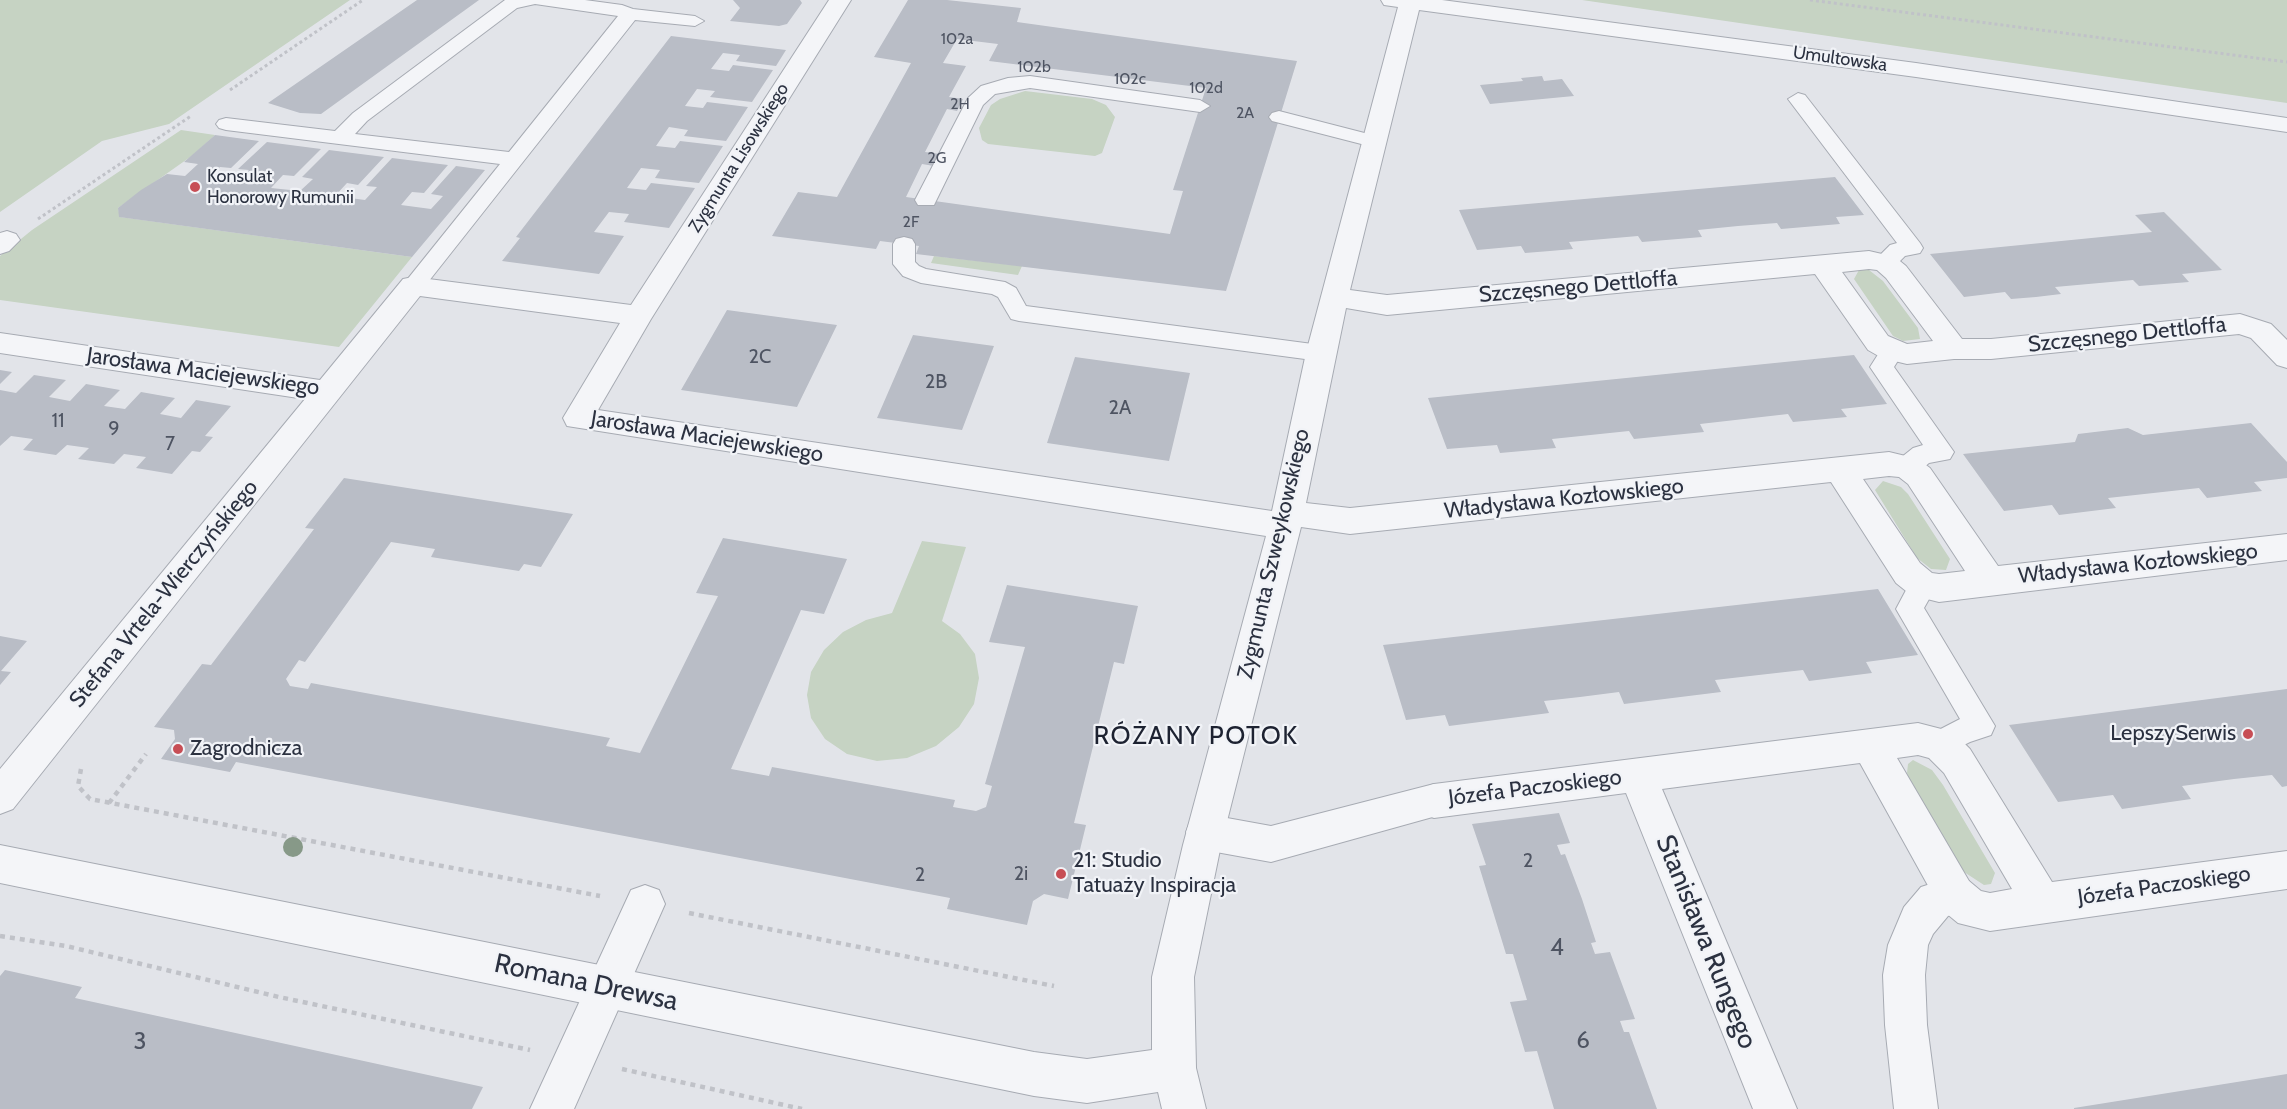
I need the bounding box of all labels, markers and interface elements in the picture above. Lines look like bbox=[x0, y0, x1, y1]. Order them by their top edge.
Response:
house number: 102a bbox=[941, 29, 973, 49]
street label: Umultowska bbox=[1791, 42, 1889, 76]
house number: 102b bbox=[1017, 57, 1051, 77]
house number: 102c bbox=[1114, 69, 1146, 89]
house number: 102d bbox=[1189, 78, 1223, 98]
street label: Zygmunta Lisowskiego bbox=[684, 79, 794, 237]
house number: 2H bbox=[950, 94, 970, 114]
house number: 2A bbox=[1236, 103, 1254, 123]
house number: 2G bbox=[927, 148, 947, 168]
place label: Konsulat Honorowy Rumunii bbox=[207, 166, 354, 208]
marker: Konsulat Honorowy Rumunii bbox=[188, 180, 202, 194]
house number: 2F bbox=[903, 212, 919, 232]
street label: Szczęsnego Dettloffa bbox=[1478, 265, 1678, 309]
street label: Szczęsnego Dettloffa bbox=[2027, 311, 2227, 359]
street label: Jarosława Maciejewskiego bbox=[85, 343, 321, 401]
house number: 2C bbox=[749, 345, 771, 369]
house number: 2B bbox=[925, 370, 947, 394]
house number: 2A bbox=[1109, 396, 1131, 420]
street label: Jarosława Maciejewskiego bbox=[589, 406, 825, 468]
house number: 11 bbox=[51, 409, 65, 433]
house number: 9 bbox=[108, 417, 120, 441]
street label: Zygmunta Szweykowskiego bbox=[1232, 426, 1316, 682]
house number: 7 bbox=[165, 432, 175, 456]
street label: Władysława Kozłowskiego bbox=[1443, 473, 1685, 525]
street label: Stefana Vrtela-Wierczyńskiego bbox=[64, 475, 264, 713]
street label: Władysława Kozłowskiego bbox=[2017, 538, 2259, 590]
district label: RÓŻANY POTOK bbox=[1093, 720, 1299, 752]
place label: LepszySerwis bbox=[2110, 721, 2236, 747]
marker: LepszySerwis bbox=[2241, 727, 2255, 741]
place label: Zagrodnicza bbox=[190, 736, 302, 762]
marker: Zagrodnicza bbox=[171, 742, 185, 756]
street label: Józefa Paczoskiego bbox=[1447, 764, 1623, 812]
street label: Stanisława Rungego bbox=[1648, 830, 1764, 1054]
place label: 21: Studio Tatuaży Inspiracja bbox=[1073, 848, 1236, 900]
house number: 2 bbox=[1523, 849, 1533, 873]
street label: Józefa Paczoskiego bbox=[2076, 861, 2252, 911]
house number: 2i bbox=[1014, 862, 1028, 886]
house number: 2 bbox=[915, 863, 925, 887]
marker: 21: Studio Tatuaży Inspiracja bbox=[1054, 867, 1068, 881]
house number: 4 bbox=[1550, 934, 1564, 962]
street label: Romana Drewsa bbox=[491, 948, 681, 1018]
house number: 6 bbox=[1576, 1027, 1590, 1055]
house number: 3 bbox=[134, 1028, 146, 1056]

